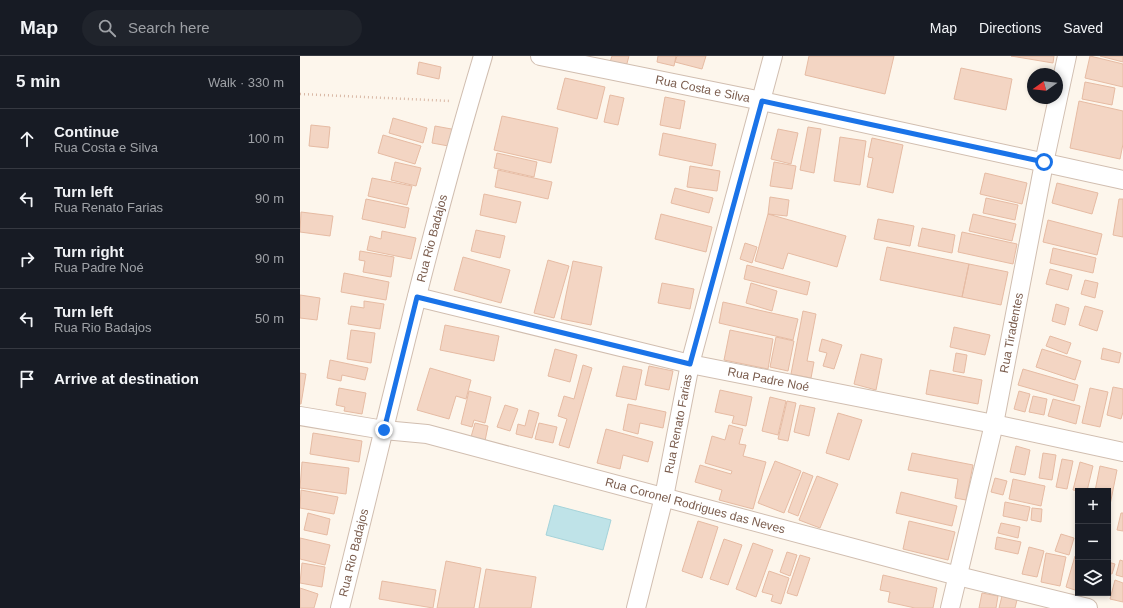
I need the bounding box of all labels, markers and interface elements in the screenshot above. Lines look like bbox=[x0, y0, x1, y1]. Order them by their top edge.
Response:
search box bbox=[82, 10, 362, 46]
text: Map bbox=[20, 17, 58, 38]
icon: search bbox=[96, 17, 118, 39]
text: Search here bbox=[128, 19, 210, 36]
text: Map bbox=[930, 20, 957, 36]
text: Directions bbox=[979, 20, 1041, 36]
text: Saved bbox=[1063, 20, 1103, 36]
north arrow bbox=[1027, 68, 1063, 104]
text: 5 min bbox=[16, 72, 60, 91]
street label: Rua Costa e Silva bbox=[654, 73, 752, 105]
text: Walk · 330 m bbox=[208, 75, 284, 90]
text: Continue bbox=[54, 123, 119, 140]
icon: ahead bbox=[16, 128, 38, 150]
text: 100 m bbox=[248, 131, 284, 146]
text: Rua Costa e Silva bbox=[54, 140, 158, 155]
route start bbox=[1035, 153, 1053, 171]
text: Turn left bbox=[54, 183, 113, 200]
icon: left bbox=[16, 188, 38, 210]
text: 90 m bbox=[255, 191, 284, 206]
street label: Rua Rio Badajos bbox=[414, 193, 450, 284]
text: Rua Renato Farias bbox=[54, 200, 163, 215]
text: Turn right bbox=[54, 243, 124, 260]
icon: right bbox=[16, 248, 38, 270]
text: 90 m bbox=[255, 251, 284, 266]
text: Rua Padre Noé bbox=[54, 260, 144, 275]
street label: Rua Tiradentes bbox=[997, 291, 1026, 374]
text: Turn left bbox=[54, 303, 113, 320]
icon: left bbox=[16, 308, 38, 330]
text: 50 m bbox=[255, 311, 284, 326]
text: Rua Rio Badajos bbox=[54, 320, 152, 335]
street label: Rua Padre Noé bbox=[726, 365, 811, 394]
icon: arrive bbox=[16, 368, 38, 390]
text: Arrive at destination bbox=[54, 370, 199, 387]
street label: Rua Renato Farias bbox=[662, 373, 695, 475]
route end bbox=[375, 421, 393, 439]
street label: Rua Coronel Rodrigues das Neves bbox=[604, 475, 787, 536]
map controls bbox=[1075, 488, 1111, 596]
button: + bbox=[1075, 488, 1111, 524]
street label: Rua Rio Badajos bbox=[336, 507, 371, 598]
button: − bbox=[1075, 524, 1111, 560]
button: layers bbox=[1075, 560, 1111, 596]

